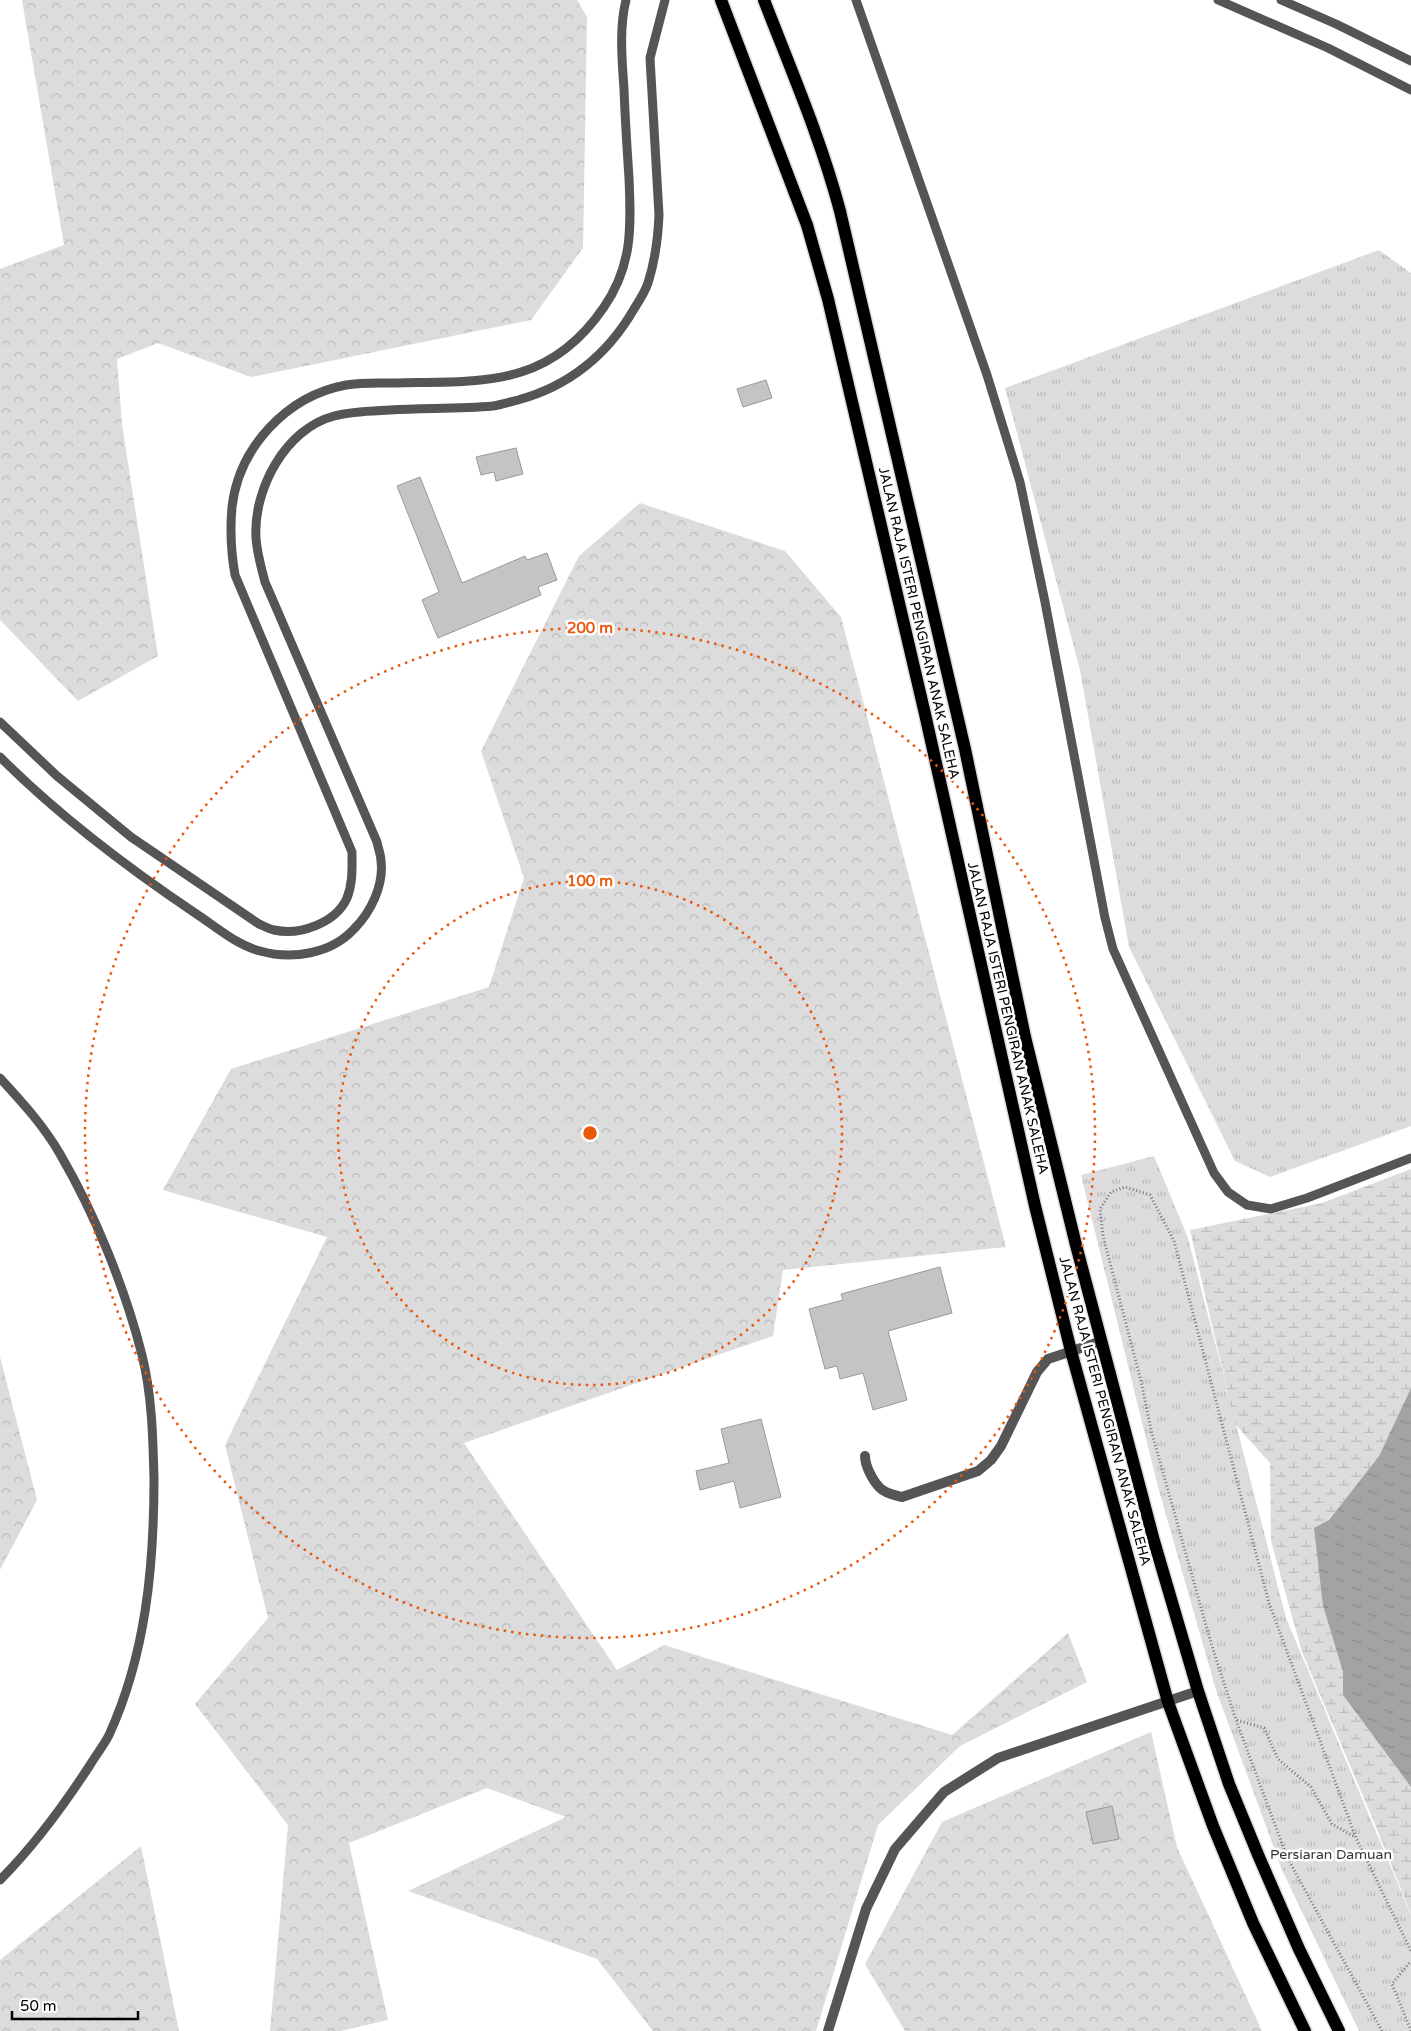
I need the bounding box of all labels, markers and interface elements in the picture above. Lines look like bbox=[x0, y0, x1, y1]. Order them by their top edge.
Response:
street label: JALAN RAJA ISTERI PENGIRAN ANAK SALEHA bbox=[875, 465, 963, 781]
text: 200 m bbox=[567, 619, 613, 637]
street label: JALAN RAJA ISTERI PENGIRAN ANAK SALEHA bbox=[964, 860, 1052, 1176]
text: 100 m bbox=[567, 872, 613, 890]
centre of rings bbox=[581, 1124, 599, 1142]
street label: JALAN RAJA ISTERI PENGIRAN ANAK SALEHA bbox=[1055, 1254, 1155, 1568]
park label: Persiaran Damuan bbox=[1270, 1846, 1392, 1863]
scale bar bbox=[12, 1988, 139, 2020]
text: 50 m bbox=[20, 1997, 57, 2015]

